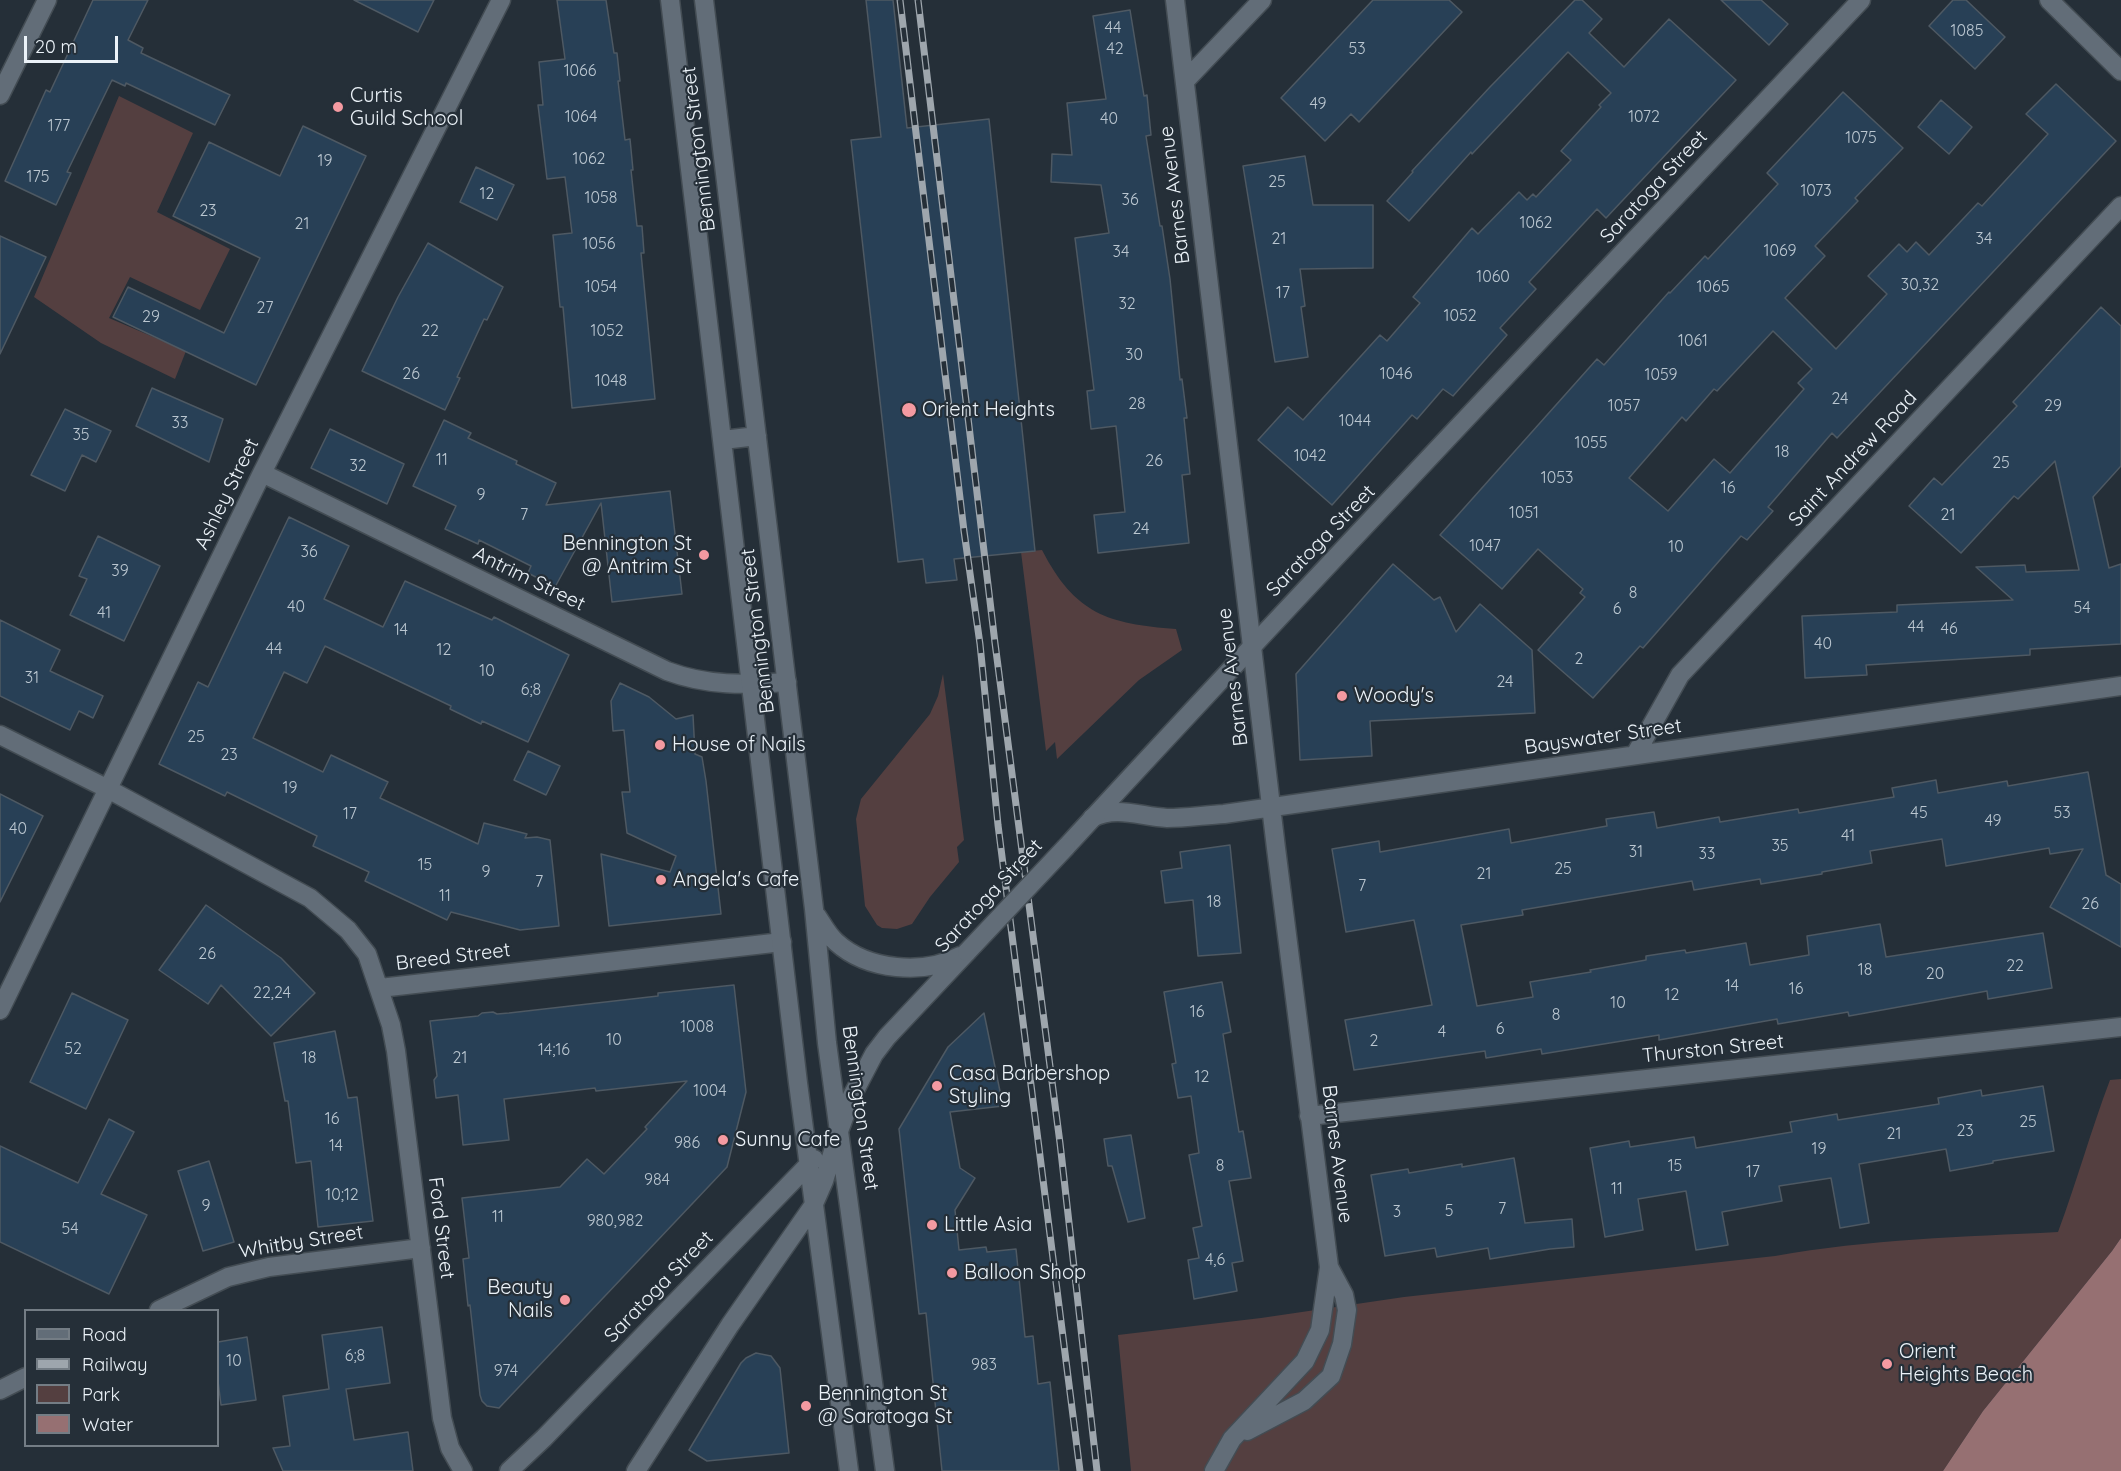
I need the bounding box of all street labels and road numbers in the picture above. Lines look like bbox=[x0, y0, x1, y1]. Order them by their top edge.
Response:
street label: Bennington Street bbox=[677, 65, 721, 233]
street label: Barnes Avenue bbox=[1155, 125, 1195, 265]
street label: Saratoga Street bbox=[1595, 125, 1713, 249]
street label: Saint Andrew Road bbox=[1784, 386, 1922, 532]
street label: Ashley Street bbox=[190, 434, 264, 554]
street label: Saratoga Street bbox=[1262, 480, 1380, 602]
street label: Antrim Street bbox=[469, 542, 589, 616]
street label: Bennington Street bbox=[736, 547, 780, 715]
street label: Barnes Avenue bbox=[1213, 607, 1253, 747]
street label: Bayswater Street bbox=[1523, 714, 1683, 760]
street label: Saratoga Street bbox=[930, 834, 1048, 958]
street label: Breed Street bbox=[394, 938, 512, 976]
street label: Bennington Street bbox=[837, 1024, 883, 1192]
street label: Thurston Street bbox=[1641, 1030, 1785, 1068]
street label: Barnes Avenue bbox=[1317, 1084, 1357, 1224]
street label: Ford Street bbox=[423, 1176, 459, 1280]
street label: Whitby Street bbox=[237, 1220, 365, 1264]
street label: Saratoga Street bbox=[600, 1226, 718, 1348]

